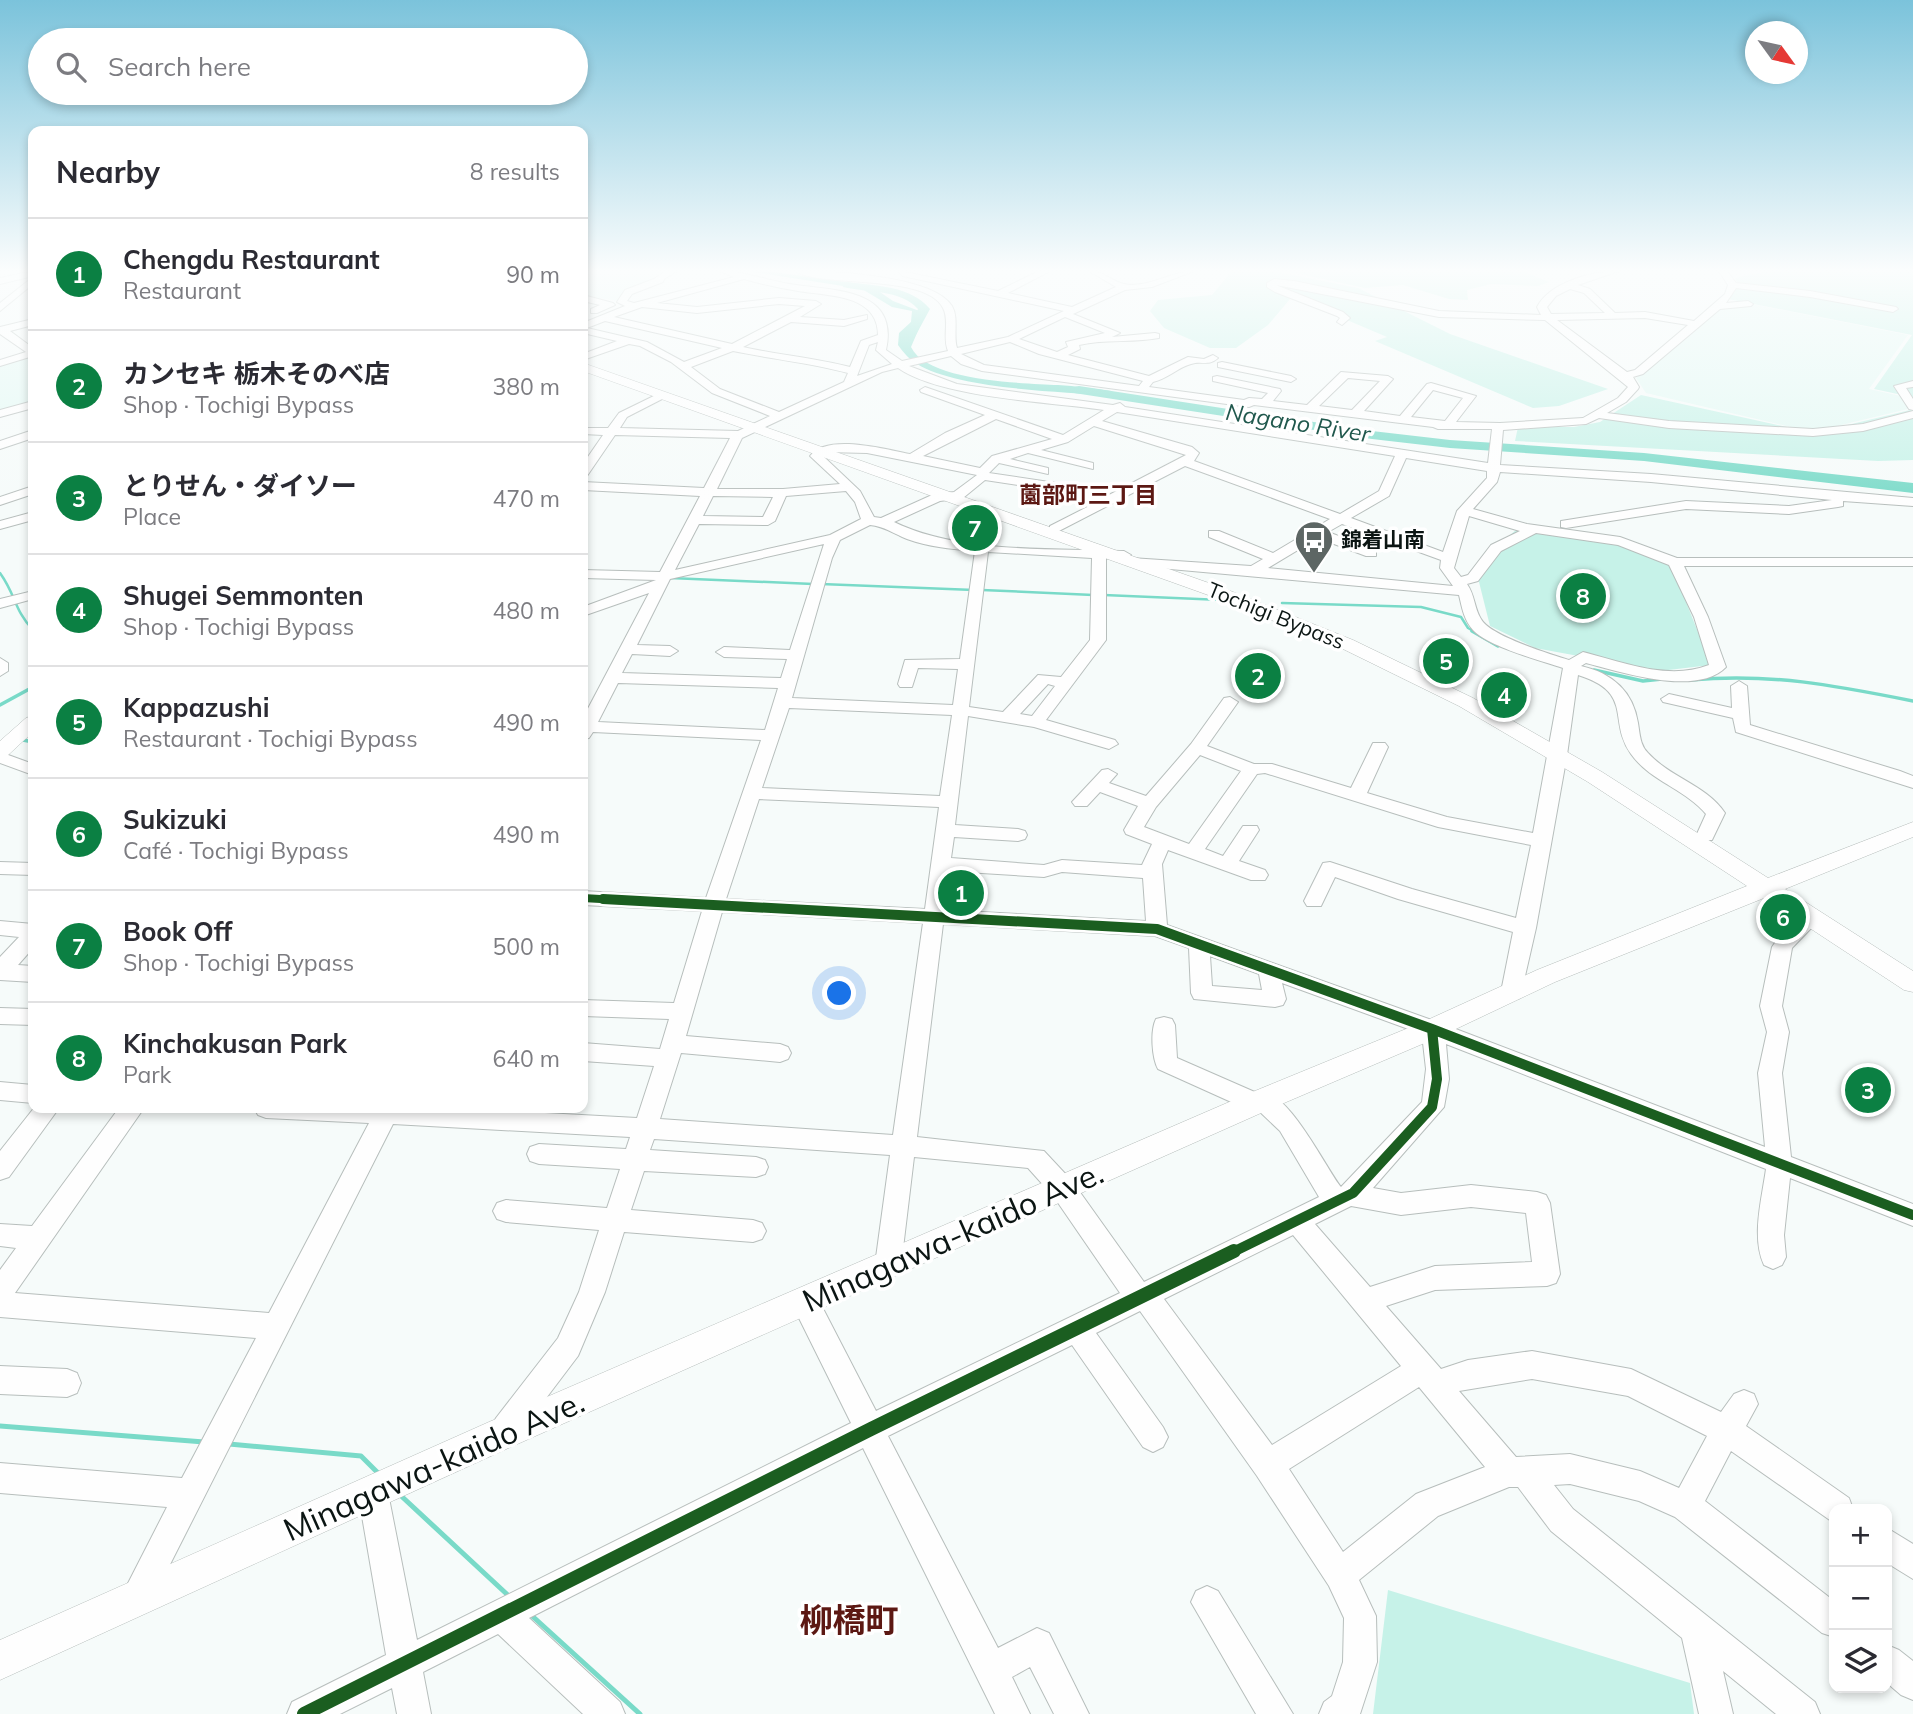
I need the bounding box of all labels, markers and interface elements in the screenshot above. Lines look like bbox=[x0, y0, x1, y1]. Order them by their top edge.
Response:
north arrow bbox=[1745, 21, 1808, 84]
search box bbox=[28, 28, 588, 105]
icon: search bbox=[52, 48, 90, 86]
text: Search here bbox=[108, 50, 251, 83]
text: Nearby bbox=[56, 153, 160, 191]
text: 8 results bbox=[470, 157, 560, 186]
text: Chengdu Restaurant bbox=[123, 243, 380, 276]
text: 1 bbox=[72, 260, 86, 289]
text: 90 m bbox=[506, 260, 560, 289]
text: Restaurant bbox=[123, 276, 241, 305]
text: カンセキ 栃木そのべ店 bbox=[123, 357, 390, 390]
text: 2 bbox=[72, 372, 86, 401]
text: 380 m bbox=[492, 372, 560, 401]
text: Shop · Tochigi Bypass bbox=[123, 390, 354, 419]
water label: Nagano River bbox=[1224, 397, 1374, 448]
text: とりせん・ダイソー bbox=[123, 469, 357, 502]
district label: 薗部町三丁目 bbox=[1019, 480, 1157, 509]
text: 3 bbox=[72, 484, 86, 513]
text: 470 m bbox=[492, 484, 560, 513]
text: Place bbox=[123, 502, 181, 531]
pin: 7 bbox=[952, 502, 998, 554]
bus stop icon: 錦着山南 bbox=[1293, 519, 1335, 574]
place label: 錦着山南 bbox=[1341, 526, 1425, 552]
pin: 8 bbox=[1560, 570, 1606, 622]
street label: Tochigi Bypass bbox=[1204, 576, 1349, 654]
text: Shugei Semmonten bbox=[123, 579, 364, 612]
text: 4 bbox=[72, 596, 86, 625]
text: 480 m bbox=[492, 596, 560, 625]
text: Shop · Tochigi Bypass bbox=[123, 612, 354, 641]
pin: 5 bbox=[1423, 635, 1469, 687]
pin: 2 bbox=[1235, 650, 1281, 702]
pin: 4 bbox=[1481, 669, 1527, 721]
text: Kappazushi bbox=[123, 691, 269, 724]
text: 5 bbox=[72, 708, 86, 737]
text: 490 m bbox=[492, 708, 560, 737]
text: Restaurant · Tochigi Bypass bbox=[123, 724, 418, 753]
text: Sukizuki bbox=[123, 803, 227, 836]
text: 6 bbox=[72, 820, 86, 849]
text: 490 m bbox=[492, 820, 560, 849]
text: Café · Tochigi Bypass bbox=[123, 836, 349, 865]
pin: 1 bbox=[938, 867, 984, 919]
pin: 6 bbox=[1760, 891, 1806, 943]
text: Book Off bbox=[123, 915, 232, 948]
text: 7 bbox=[72, 932, 86, 961]
text: 500 m bbox=[492, 932, 560, 961]
text: Shop · Tochigi Bypass bbox=[123, 948, 354, 977]
your location bbox=[822, 976, 856, 1010]
text: Kinchakusan Park bbox=[123, 1027, 347, 1060]
text: 8 bbox=[72, 1044, 86, 1073]
text: 640 m bbox=[492, 1044, 560, 1073]
text: Park bbox=[123, 1060, 171, 1089]
pin: 3 bbox=[1845, 1064, 1891, 1116]
street label: Minagawa-kaido Ave. bbox=[796, 1152, 1109, 1320]
street label: Minagawa-kaido Ave. bbox=[277, 1381, 590, 1549]
map controls bbox=[1829, 1504, 1892, 1693]
button: + bbox=[1829, 1504, 1892, 1567]
button: − bbox=[1829, 1567, 1892, 1630]
district label: 柳橋町 bbox=[800, 1599, 899, 1640]
button: layers bbox=[1829, 1630, 1892, 1693]

